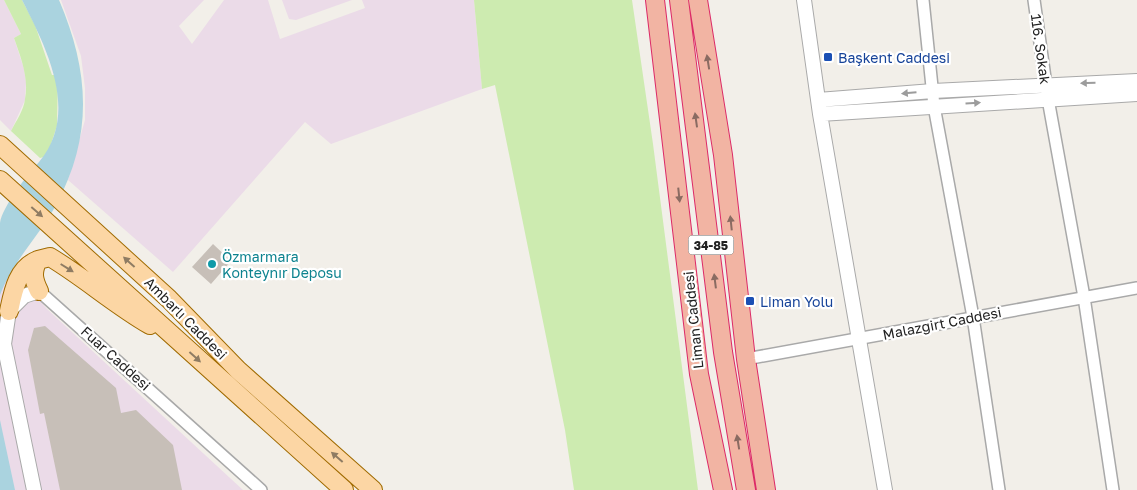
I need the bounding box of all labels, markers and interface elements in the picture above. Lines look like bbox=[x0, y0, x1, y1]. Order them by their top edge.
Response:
street label: 116. Sokak bbox=[1028, 13, 1054, 85]
place label: Başkent Caddesi bbox=[838, 49, 950, 66]
marker: Başkent Caddesi bbox=[822, 51, 834, 63]
one-way arrow bbox=[703, 54, 711, 70]
one-way arrow bbox=[1080, 79, 1096, 87]
one-way arrow bbox=[900, 89, 916, 97]
one-way arrow bbox=[965, 99, 981, 107]
one-way arrow bbox=[691, 111, 699, 127]
one-way arrow bbox=[675, 187, 683, 203]
one-way arrow bbox=[31, 206, 43, 217]
one-way arrow bbox=[727, 215, 735, 231]
road number: 34-85 bbox=[688, 236, 734, 254]
place label: Özmarmara Konteynır Deposu bbox=[222, 248, 342, 281]
one-way arrow bbox=[124, 256, 136, 268]
marker: Özmarmara Konteynır Deposu bbox=[206, 258, 218, 270]
one-way arrow bbox=[61, 263, 74, 273]
street label: Liman Caddesi bbox=[679, 270, 707, 370]
street label: Ambarlı Caddesi bbox=[141, 273, 231, 363]
one-way arrow bbox=[711, 273, 719, 289]
place label: Liman Yolu bbox=[760, 293, 833, 310]
marker: Liman Yolu bbox=[744, 295, 756, 307]
street label: Malazgirt Caddesi bbox=[881, 303, 1003, 343]
street label: Fuar Caddesi bbox=[78, 322, 154, 394]
one-way arrow bbox=[189, 351, 201, 363]
one-way arrow bbox=[734, 434, 742, 450]
one-way arrow bbox=[330, 452, 343, 463]

